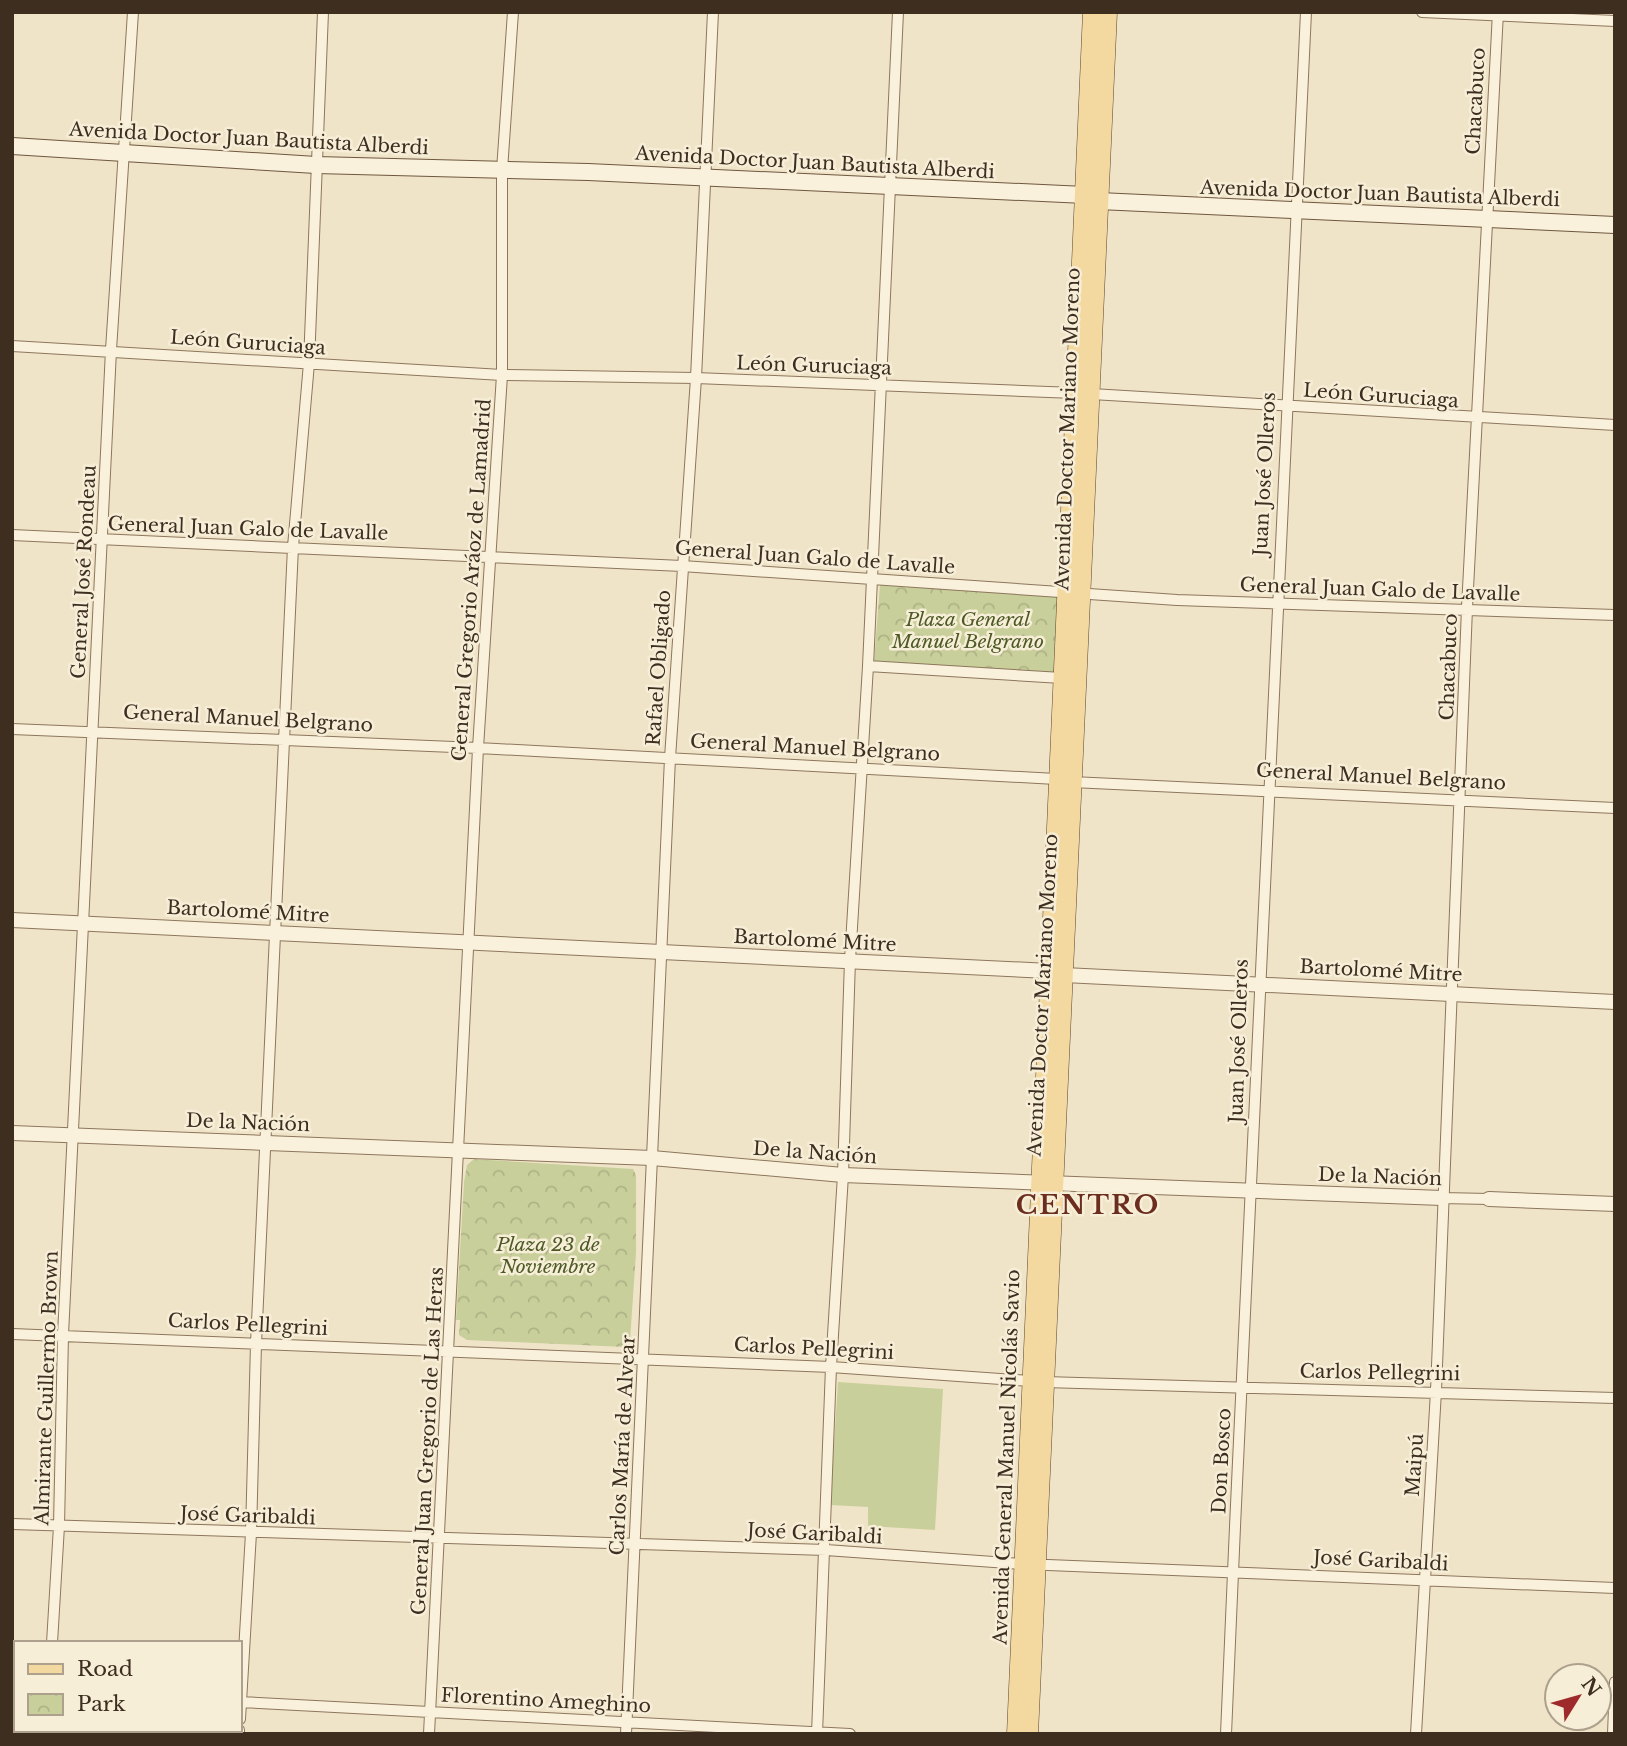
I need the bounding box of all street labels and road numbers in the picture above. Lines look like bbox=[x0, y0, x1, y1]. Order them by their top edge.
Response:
street label: Chacabuco bbox=[1461, 47, 1490, 155]
street label: Avenida Doctor Juan Bautista Alberdi bbox=[67, 118, 430, 159]
street label: Avenida Doctor Juan Bautista Alberdi bbox=[633, 142, 996, 183]
street label: Avenida Doctor Juan Bautista Alberdi bbox=[1199, 176, 1561, 211]
street label: Avenida Doctor Mariano Moreno bbox=[1050, 267, 1085, 592]
street label: León Guruciaga bbox=[169, 326, 327, 359]
street label: León Guruciaga bbox=[736, 351, 893, 380]
street label: León Guruciaga bbox=[1302, 379, 1460, 412]
street label: Juan José Olleros bbox=[1249, 391, 1280, 560]
street label: General Gregorio Aráoz de Lamadrid bbox=[447, 398, 496, 762]
street label: General José Rondeau bbox=[66, 464, 101, 680]
street label: General Juan Galo de Lavalle bbox=[107, 512, 389, 545]
street label: General Juan Galo de Lavalle bbox=[674, 536, 956, 579]
street label: General Juan Galo de Lavalle bbox=[1239, 573, 1521, 606]
street label: Rafael Obligado bbox=[642, 589, 675, 747]
street label: Chacabuco bbox=[1435, 613, 1462, 721]
street label: General Manuel Belgrano bbox=[122, 700, 374, 737]
street label: General Manuel Belgrano bbox=[689, 729, 941, 766]
street label: General Manuel Belgrano bbox=[1255, 758, 1507, 795]
street label: Avenida Doctor Mariano Moreno bbox=[1023, 833, 1062, 1158]
street label: Bartolomé Mitre bbox=[166, 896, 330, 927]
street label: Bartolomé Mitre bbox=[733, 925, 897, 956]
street label: Bartolomé Mitre bbox=[1299, 955, 1463, 986]
street label: Juan José Olleros bbox=[1224, 959, 1253, 1126]
street label: De la Nación bbox=[186, 1109, 310, 1136]
street label: De la Nación bbox=[752, 1137, 878, 1168]
street label: De la Nación bbox=[1318, 1163, 1442, 1190]
street label: Almirante Guillermo Brown bbox=[30, 1250, 63, 1527]
street label: General Juan Gregorio de Las Heras bbox=[407, 1266, 448, 1616]
street label: Avenida General Manuel Nicolás Savio bbox=[988, 1269, 1025, 1646]
street label: Carlos Pellegrini bbox=[167, 1309, 329, 1340]
street label: Carlos Pellegrini bbox=[733, 1333, 895, 1364]
street label: Carlos María de Alvear bbox=[605, 1334, 640, 1556]
street label: Carlos Pellegrini bbox=[1299, 1360, 1461, 1385]
street label: Don Bosco bbox=[1207, 1407, 1236, 1515]
street label: Maipú bbox=[1401, 1432, 1428, 1497]
street label: José Garibaldi bbox=[177, 1502, 317, 1529]
street label: José Garibaldi bbox=[744, 1518, 884, 1549]
street label: José Garibaldi bbox=[1310, 1545, 1450, 1576]
street label: Florentino Ameghino bbox=[440, 1684, 652, 1717]

